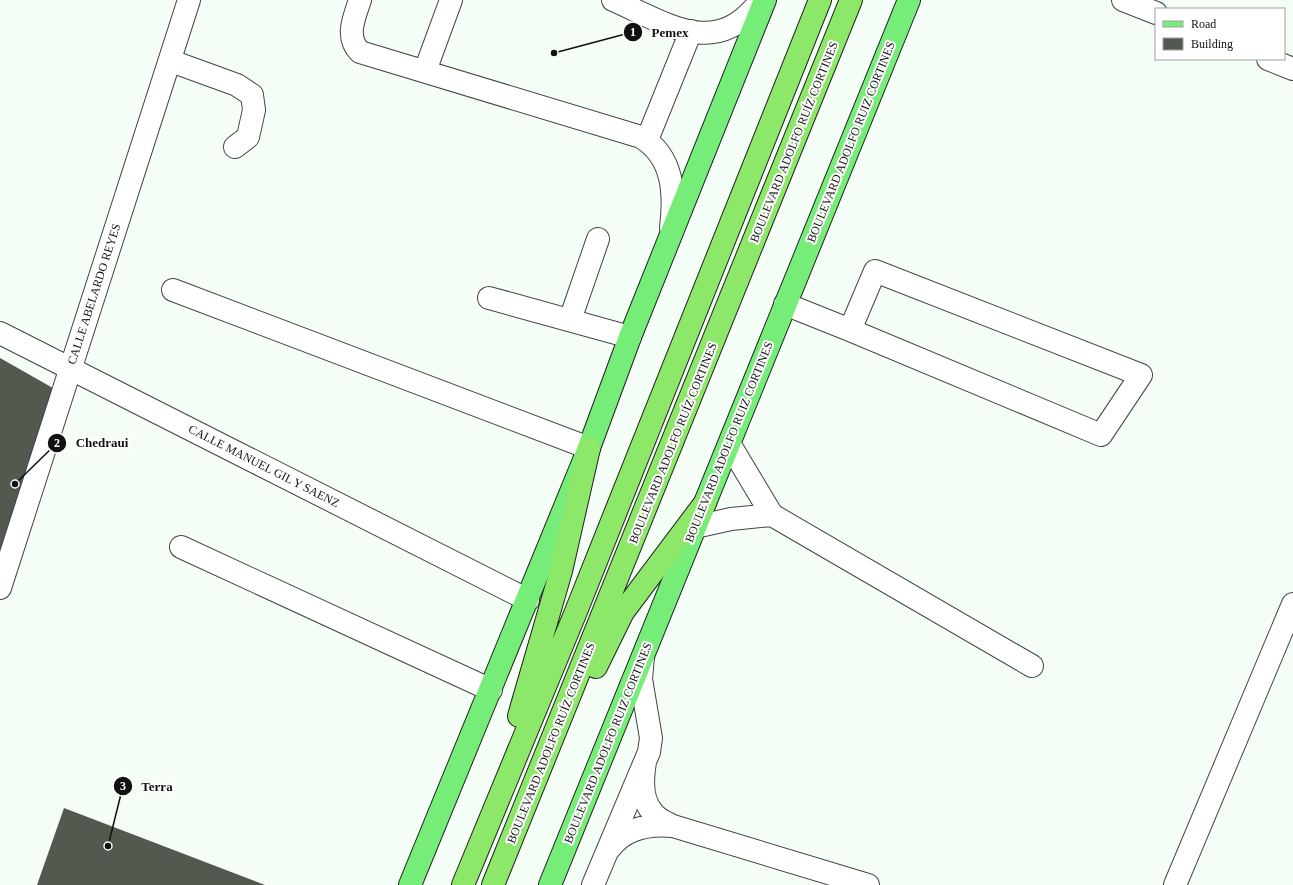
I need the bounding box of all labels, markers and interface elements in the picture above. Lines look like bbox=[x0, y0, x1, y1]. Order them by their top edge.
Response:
legend bbox=[1155, 8, 1285, 60]
text: Road bbox=[1191, 17, 1216, 31]
callout: Pemex bbox=[623, 19, 696, 44]
text: 1 bbox=[630, 25, 636, 39]
text: Pemex bbox=[652, 25, 689, 40]
text: Building bbox=[1191, 37, 1233, 51]
street label: BOULEVARD ADOLFO RUÍZ CORTINES bbox=[747, 40, 841, 244]
street label: BOULEVARD ADOLFO RUIZ CORTINES bbox=[804, 40, 898, 244]
street label: CALLE ABELARDO REYES bbox=[65, 222, 123, 366]
street label: BOULEVARD ADOLFO RUIZ CORTINES bbox=[682, 340, 776, 544]
street label: BOULEVARD ADOLFO RUÍZ CORTINES bbox=[626, 341, 720, 545]
street label: CALLE MANUEL GIL Y SAENZ bbox=[186, 422, 342, 510]
callout: Chedraui bbox=[47, 430, 136, 455]
text: Chedraui bbox=[76, 435, 129, 450]
text: 2 bbox=[54, 436, 60, 450]
street label: BOULEVARD ADOLFO RUÍZ CORTINES bbox=[504, 641, 598, 845]
street label: BOULEVARD ADOLFO RUIZ CORTINES bbox=[561, 641, 655, 845]
callout: Terra bbox=[113, 774, 180, 799]
text: 3 bbox=[120, 779, 126, 793]
text: Terra bbox=[141, 779, 173, 794]

